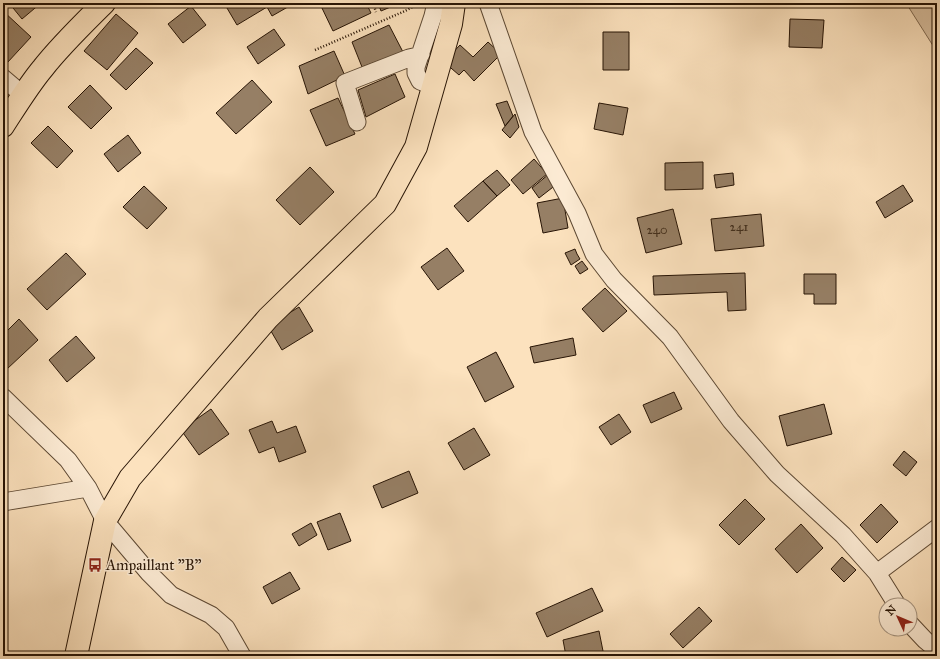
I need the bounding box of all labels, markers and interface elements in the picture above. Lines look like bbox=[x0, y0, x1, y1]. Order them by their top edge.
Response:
house number: 241 bbox=[730, 219, 748, 235]
house number: 240 bbox=[646, 222, 668, 238]
place label: Ampaillant "B" bbox=[105, 556, 202, 574]
bus stop icon: Ampaillant "B" bbox=[87, 557, 103, 573]
north arrow bbox=[878, 597, 918, 637]
text: N bbox=[883, 602, 900, 618]

